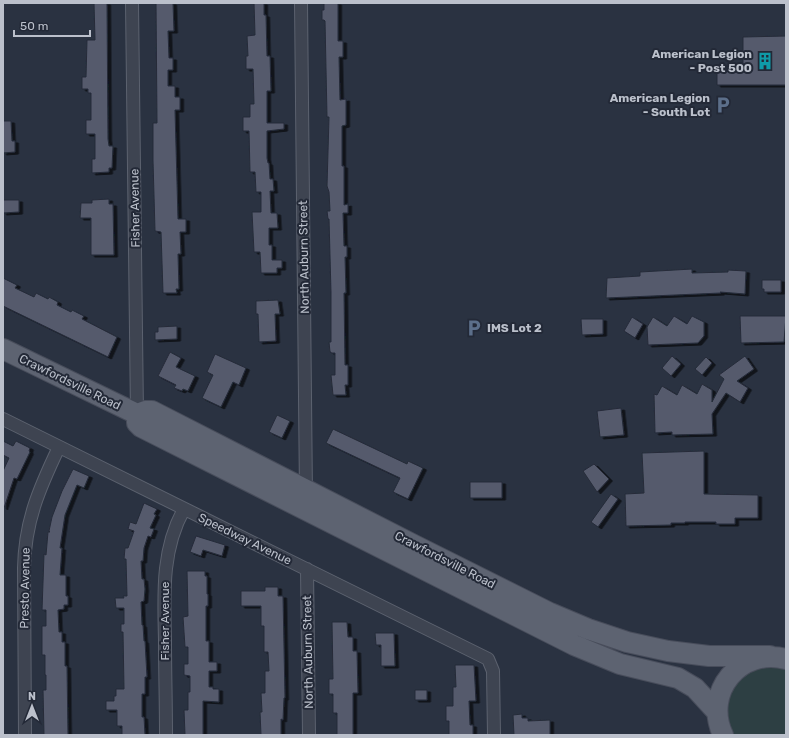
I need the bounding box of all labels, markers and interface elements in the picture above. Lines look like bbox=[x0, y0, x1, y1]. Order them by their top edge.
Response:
scale bar bbox=[14, 12, 90, 38]
text: 50 m bbox=[20, 19, 48, 33]
place label: American Legion - Post 500 bbox=[652, 47, 752, 75]
building icon: American Legion - Post 500 bbox=[755, 51, 775, 71]
place label: American Legion - South Lot bbox=[610, 91, 710, 119]
parking icon: American Legion - South Lot bbox=[713, 95, 733, 115]
street label: Fisher Avenue bbox=[127, 168, 143, 248]
street label: North Auburn Street bbox=[296, 200, 312, 314]
parking icon: IMS Lot 2 bbox=[464, 318, 484, 338]
place label: IMS Lot 2 bbox=[487, 321, 542, 335]
street label: Crawfordsville Road bbox=[17, 351, 123, 413]
street label: Speedway Avenue bbox=[196, 510, 294, 568]
street label: Crawfordsville Road bbox=[392, 529, 498, 591]
street label: Presto Avenue bbox=[17, 547, 33, 629]
street label: Fisher Avenue bbox=[158, 581, 172, 661]
street label: North Auburn Street bbox=[300, 595, 316, 709]
north arrow bbox=[12, 686, 52, 726]
text: N bbox=[28, 690, 36, 703]

